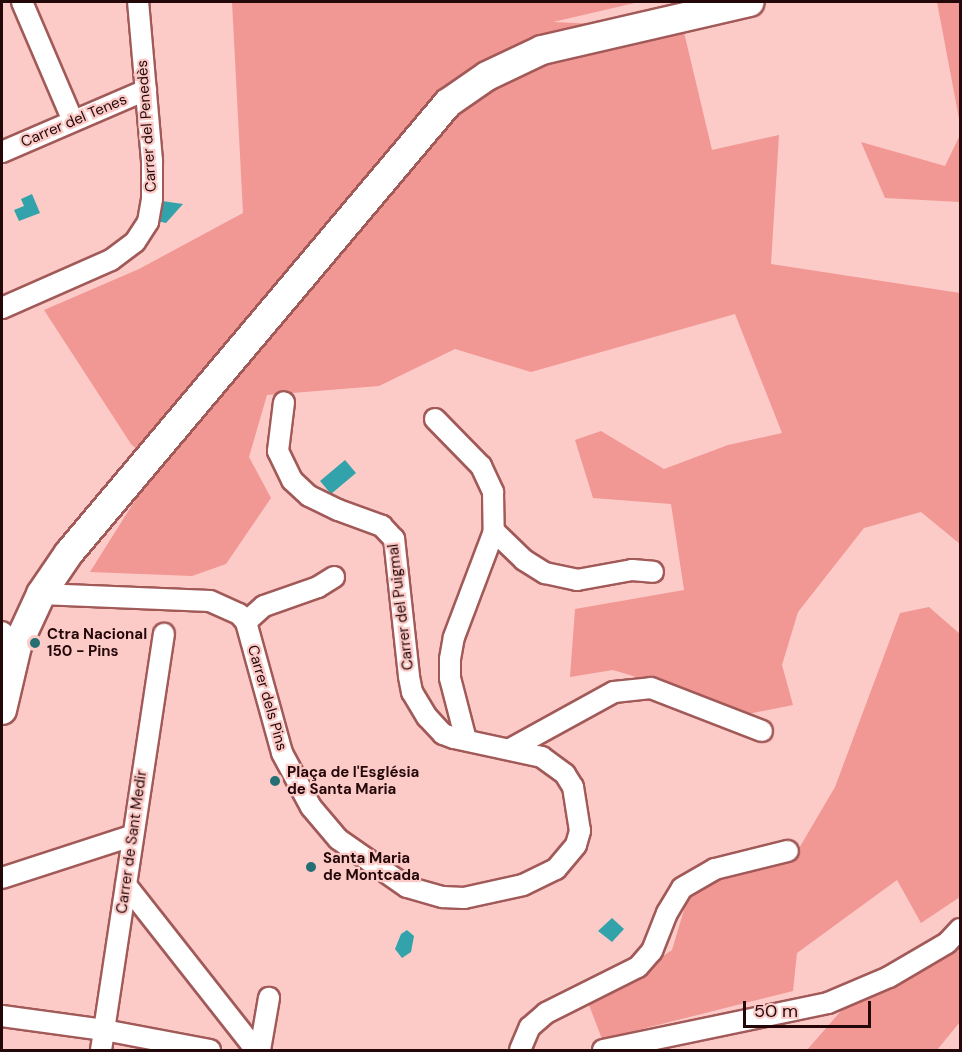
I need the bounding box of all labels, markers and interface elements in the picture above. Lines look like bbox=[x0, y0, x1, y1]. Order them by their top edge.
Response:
street label: Carrer del Penedès bbox=[133, 59, 161, 193]
street label: Carrer del Tenes bbox=[18, 91, 130, 151]
street label: Carrer del Puigmal bbox=[384, 543, 418, 671]
place label: Ctra Nacional 150 - Pins bbox=[47, 625, 147, 660]
marker: Ctra Nacional 150 - Pins bbox=[28, 636, 42, 650]
street label: Carrer dels Pins bbox=[243, 643, 291, 753]
place label: Plaça de l'Església de Santa Maria bbox=[287, 763, 419, 798]
street label: Carrer de Sant Medir bbox=[113, 769, 151, 915]
marker: Plaça de l'Església de Santa Maria bbox=[268, 774, 282, 788]
place label: Santa Maria de Montcada bbox=[323, 849, 420, 884]
marker: Santa Maria de Montcada bbox=[304, 860, 318, 874]
scale bar bbox=[746, 989, 874, 1027]
text: 50 m bbox=[754, 999, 798, 1023]

